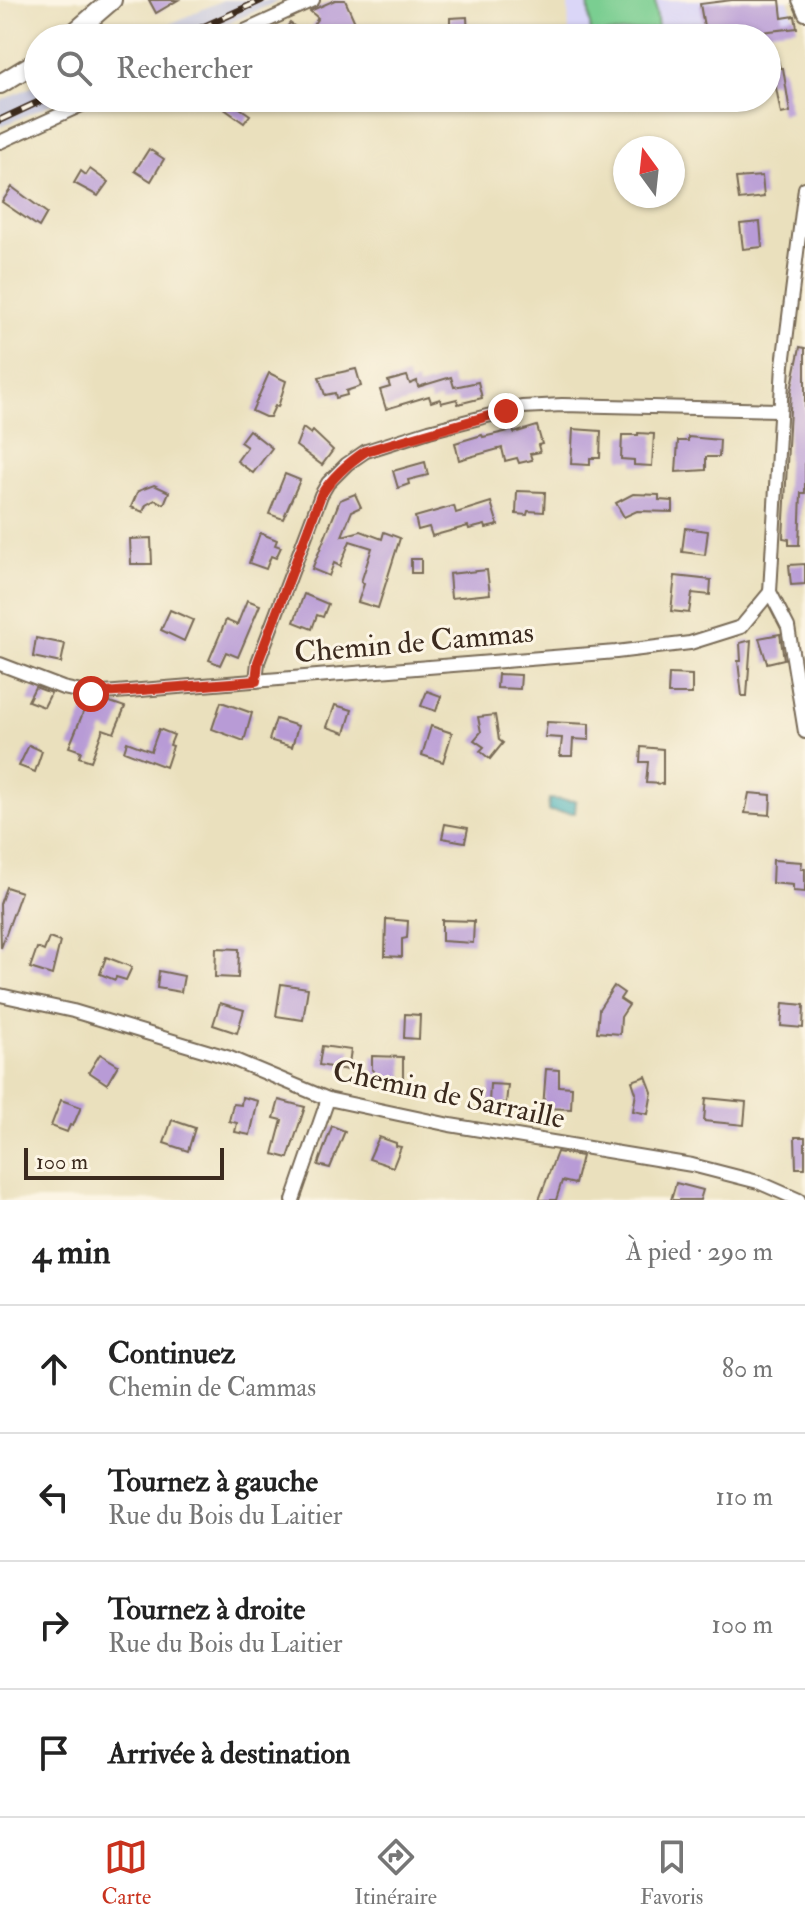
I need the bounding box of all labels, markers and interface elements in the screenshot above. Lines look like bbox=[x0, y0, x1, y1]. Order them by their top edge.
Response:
search box bbox=[24, 24, 781, 112]
icon: search bbox=[52, 46, 96, 90]
text: Rechercher bbox=[116, 50, 253, 87]
north arrow bbox=[613, 136, 685, 208]
route end bbox=[488, 393, 524, 429]
street label: Chemin de Cammas bbox=[293, 614, 535, 671]
route start bbox=[73, 676, 109, 712]
street label: Chemin de Sarraille bbox=[329, 1052, 568, 1137]
scale bar bbox=[24, 1144, 224, 1180]
text: 100 m bbox=[36, 1148, 88, 1176]
text: 4 min bbox=[32, 1231, 110, 1274]
text: À pied · 290 m bbox=[626, 1236, 773, 1268]
text: Continuez bbox=[108, 1335, 235, 1372]
icon: ahead bbox=[32, 1347, 76, 1391]
text: 80 m bbox=[722, 1353, 773, 1385]
text: Chemin de Cammas bbox=[108, 1372, 316, 1404]
text: Tournez à gauche bbox=[108, 1463, 318, 1500]
icon: left bbox=[32, 1475, 76, 1519]
text: 110 m bbox=[716, 1481, 773, 1513]
text: Rue du Bois du Laitier bbox=[108, 1500, 342, 1532]
text: Tournez à droite bbox=[108, 1591, 305, 1628]
icon: right bbox=[32, 1603, 76, 1647]
text: 100 m bbox=[712, 1609, 773, 1641]
text: Rue du Bois du Laitier bbox=[108, 1628, 342, 1660]
icon: arrive bbox=[32, 1731, 76, 1775]
text: Arrivée à destination bbox=[108, 1735, 351, 1772]
tab: Carte bbox=[102, 1835, 151, 1911]
tab: Itinéraire bbox=[354, 1835, 437, 1911]
tab: Favoris bbox=[640, 1835, 703, 1911]

